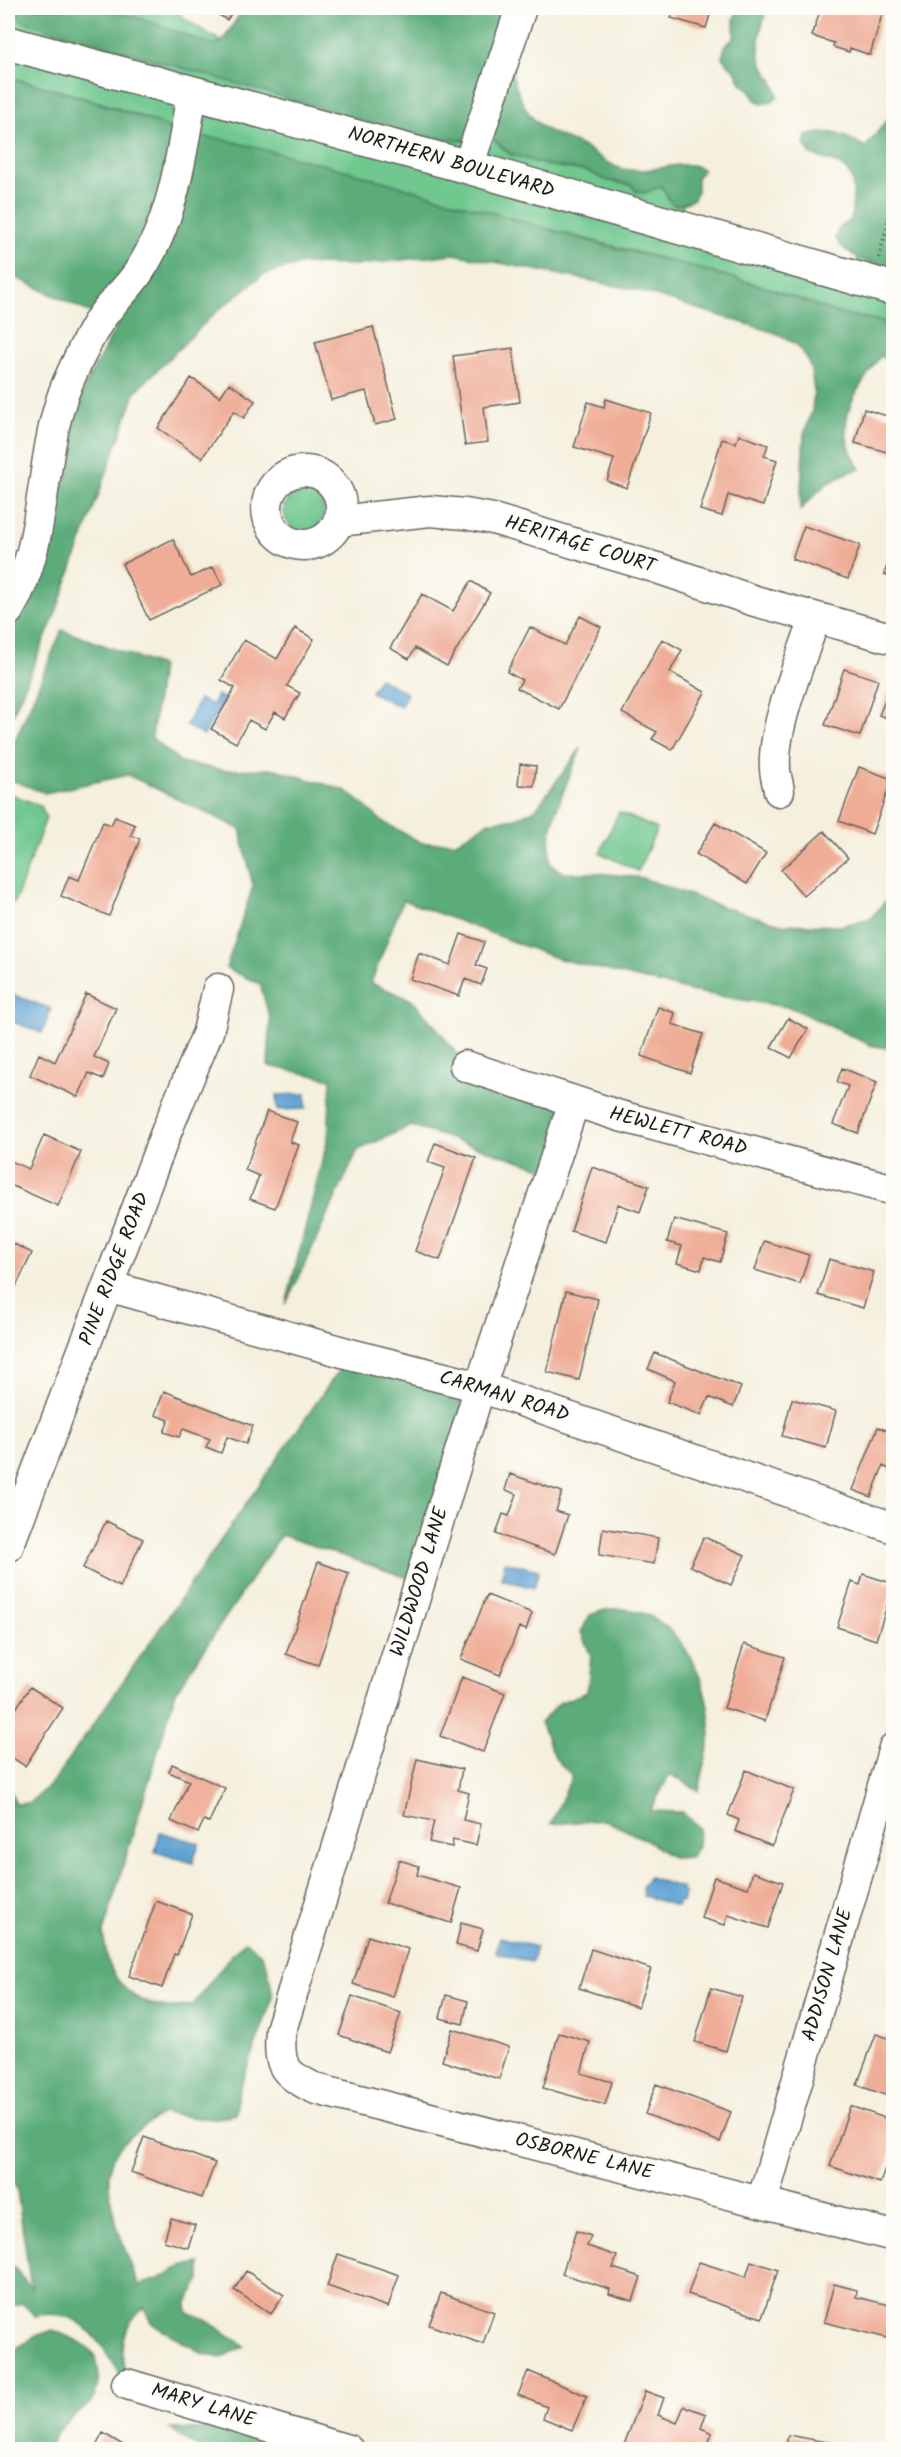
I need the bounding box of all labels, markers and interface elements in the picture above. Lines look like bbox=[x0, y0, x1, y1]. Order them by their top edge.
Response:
street label: NORTHERN BOULEVARD bbox=[344, 118, 558, 208]
street label: HERITAGE COURT bbox=[501, 507, 662, 584]
street label: HEWLETT ROAD bbox=[605, 1098, 751, 1166]
street label: PINE RIDGE ROAD bbox=[71, 1188, 159, 1350]
street label: CARMAN ROAD bbox=[435, 1362, 573, 1432]
street label: WILDWOOD LANE bbox=[382, 1502, 458, 1661]
street label: ADDISON LANE bbox=[794, 1904, 863, 2045]
street label: OSBORNE LANE bbox=[512, 2124, 658, 2190]
street label: MARY LANE bbox=[147, 2375, 260, 2437]

